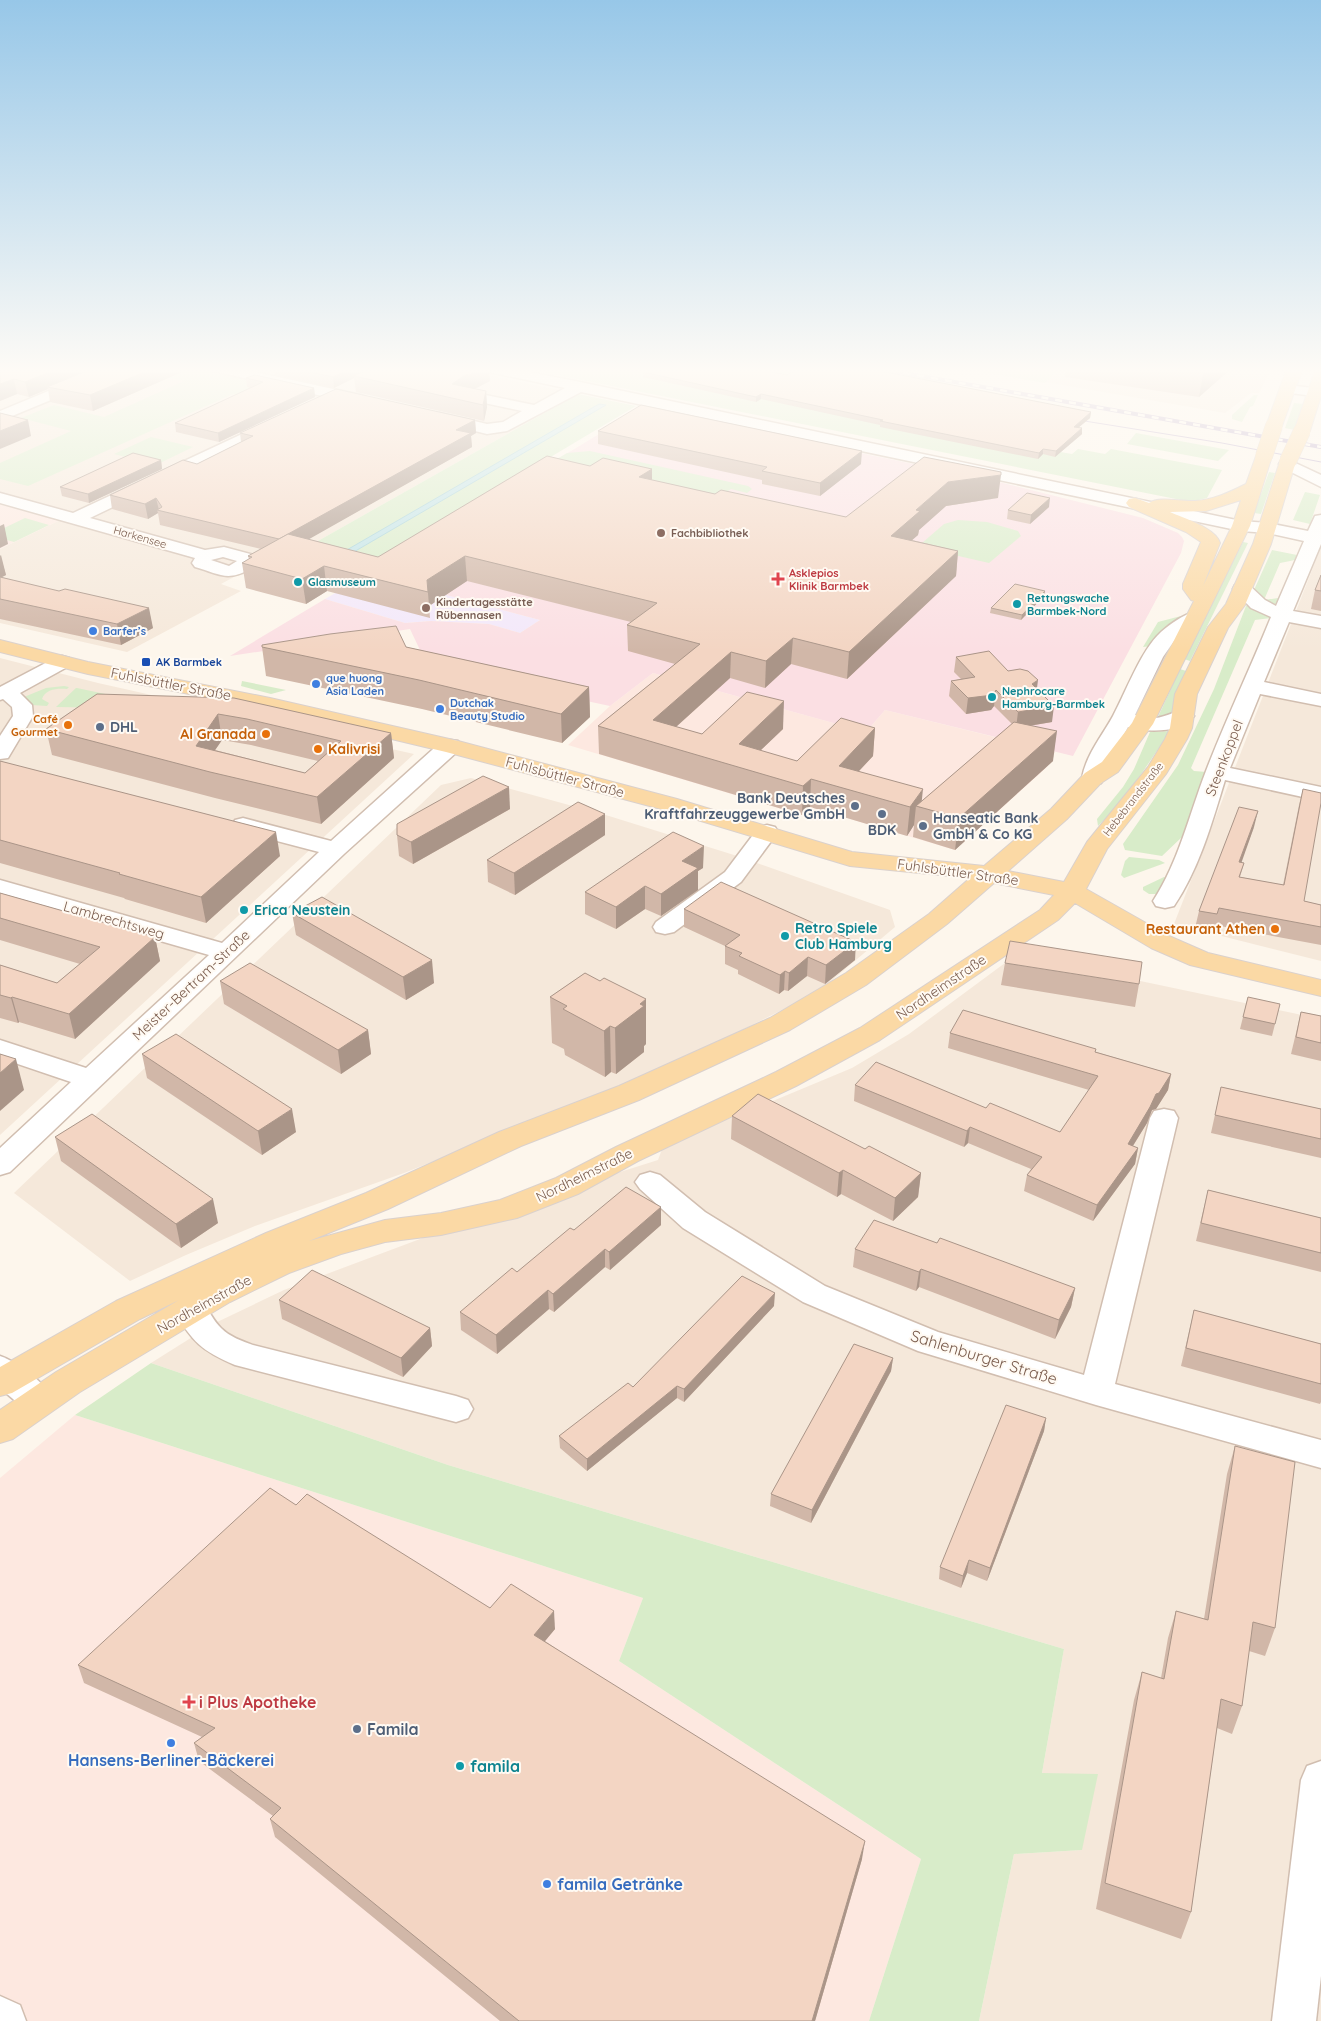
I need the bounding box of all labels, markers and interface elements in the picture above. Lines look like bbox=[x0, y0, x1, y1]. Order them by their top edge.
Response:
street label: Harkensee bbox=[112, 523, 168, 551]
place label: Fachbibliothek bbox=[671, 526, 749, 540]
marker: Fachbibliothek bbox=[655, 527, 667, 539]
place label: Asklepios Klinik Barmbek bbox=[789, 566, 869, 593]
marker: Asklepios Klinik Barmbek bbox=[771, 572, 785, 586]
place label: Glasmuseum bbox=[308, 575, 376, 589]
marker: Glasmuseum bbox=[292, 576, 304, 588]
place label: Rettungswache Barmbek-Nord bbox=[1027, 591, 1110, 618]
place label: Kindertagesstätte Rübennasen bbox=[436, 595, 533, 622]
marker: Rettungswache Barmbek-Nord bbox=[1011, 598, 1023, 610]
marker: Kindertagesstätte Rübennasen bbox=[420, 602, 432, 614]
place label: Barfer’s bbox=[103, 624, 146, 638]
marker: Barfer’s bbox=[87, 625, 99, 637]
place label: AK Barmbek bbox=[156, 655, 222, 669]
marker: AK Barmbek bbox=[140, 656, 152, 668]
street label: Fuhlsbüttler Straße bbox=[109, 663, 233, 705]
place label: que huong Asia Laden bbox=[326, 671, 384, 698]
marker: que huong Asia Laden bbox=[310, 678, 322, 690]
place label: Nephrocare Hamburg-Barmbek bbox=[1002, 684, 1105, 711]
marker: Nephrocare Hamburg-Barmbek bbox=[986, 691, 998, 703]
place label: Dutchak Beauty Studio bbox=[450, 696, 525, 723]
marker: Dutchak Beauty Studio bbox=[434, 703, 446, 715]
place label: Café Gourmet bbox=[11, 712, 59, 739]
street label: Steenkoppel bbox=[1201, 717, 1247, 799]
place label: DHL bbox=[110, 718, 138, 736]
marker: Café Gourmet bbox=[62, 719, 74, 731]
marker: DHL bbox=[94, 721, 106, 733]
place label: Al Granada bbox=[180, 725, 256, 743]
marker: Al Granada bbox=[260, 728, 272, 740]
place label: Kalivrisi bbox=[328, 740, 380, 758]
marker: Kalivrisi bbox=[312, 743, 324, 755]
street label: Fuhlsbüttler Straße bbox=[504, 752, 626, 802]
street label: Hebebrandstraße bbox=[1100, 759, 1166, 839]
place label: Bank Deutsches Kraftfahrzeuggewerbe GmbH bbox=[644, 789, 845, 823]
marker: Bank Deutsches Kraftfahrzeuggewerbe GmbH bbox=[849, 800, 861, 812]
marker: BDK bbox=[876, 808, 888, 820]
place label: Hanseatic Bank GmbH & Co KG bbox=[933, 809, 1039, 843]
marker: Hanseatic Bank GmbH & Co KG bbox=[917, 820, 929, 832]
place label: BDK bbox=[868, 821, 896, 839]
street label: Fuhlsbüttler Straße bbox=[896, 855, 1020, 889]
street label: Lambrechtsweg bbox=[61, 897, 167, 943]
place label: Erica Neustein bbox=[254, 901, 350, 919]
marker: Erica Neustein bbox=[238, 904, 250, 916]
place label: Retro Spiele Club Hamburg bbox=[795, 919, 892, 953]
place label: Restaurant Athen bbox=[1146, 920, 1265, 938]
marker: Restaurant Athen bbox=[1269, 923, 1281, 935]
street label: Meister-Bertram-Straße bbox=[128, 926, 254, 1044]
marker: Retro Spiele Club Hamburg bbox=[779, 930, 791, 942]
street label: Nordheimstraße bbox=[892, 950, 990, 1024]
street label: Nordheimstraße bbox=[533, 1144, 635, 1206]
street label: Nordheimstraße bbox=[154, 1271, 254, 1337]
street label: Sahlenburger Straße bbox=[908, 1325, 1060, 1389]
place label: i Plus Apotheke bbox=[199, 1692, 317, 1712]
marker: i Plus Apotheke bbox=[183, 1696, 195, 1708]
place label: Famila bbox=[367, 1719, 419, 1739]
marker: Famila bbox=[351, 1723, 363, 1735]
marker: Hansens-Berliner-Bäckerei bbox=[165, 1737, 177, 1749]
place label: Hansens-Berliner-Bäckerei bbox=[68, 1750, 274, 1770]
place label: famila bbox=[470, 1756, 520, 1776]
marker: famila bbox=[454, 1760, 466, 1772]
place label: famila Getränke bbox=[557, 1874, 683, 1894]
marker: famila Getränke bbox=[541, 1878, 553, 1890]

